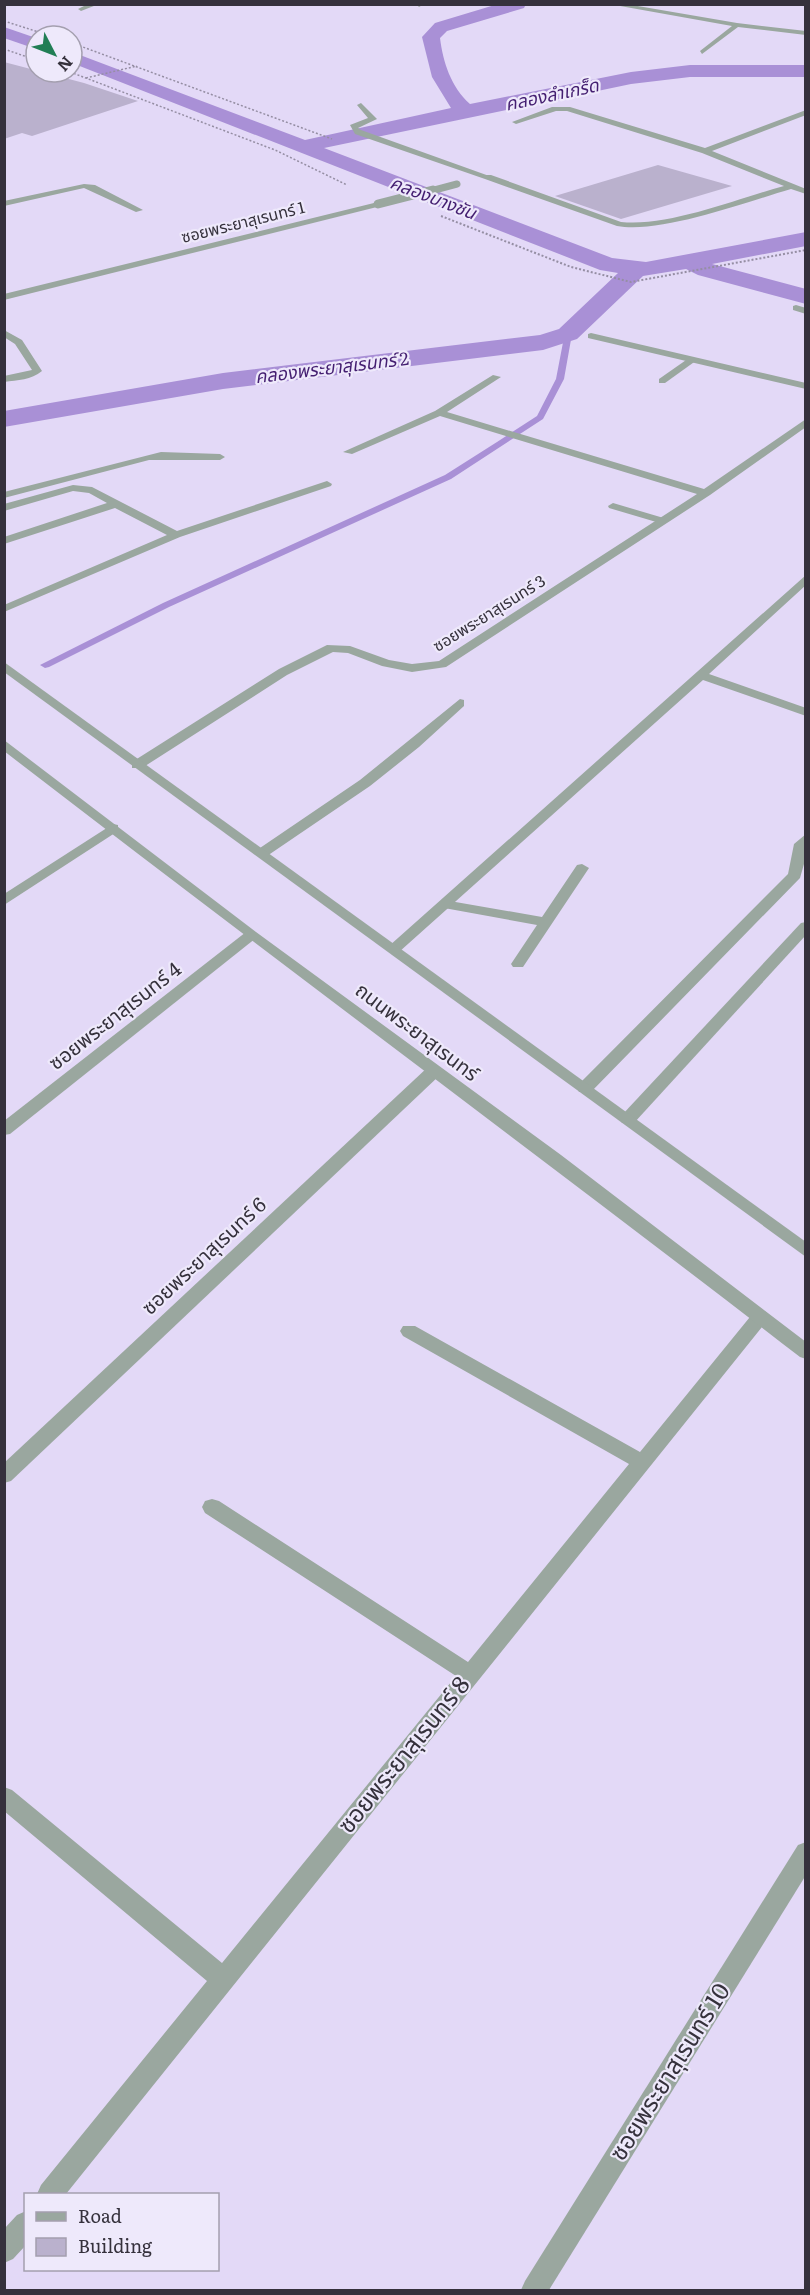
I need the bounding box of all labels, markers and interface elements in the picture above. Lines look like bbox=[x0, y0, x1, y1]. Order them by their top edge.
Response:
north arrow bbox=[24, 24, 84, 84]
text: N bbox=[52, 52, 79, 78]
water label: คลองลำเกร็ด bbox=[502, 70, 602, 117]
water label: คลองบางชัน bbox=[387, 168, 481, 226]
street label: ซอยพระยาสุเรนทร์ 1 bbox=[178, 194, 308, 248]
water label: คลองพระยาสุเรนทร์ 2 bbox=[254, 344, 410, 389]
street label: ซอยพระยาสุเรนทร์ 3 bbox=[428, 568, 549, 656]
street label: ซอยพระยาสุเรนทร์ 4 bbox=[41, 953, 186, 1076]
street label: ถนนพระยาสุเรนทร์ bbox=[350, 974, 487, 1088]
street label: ซอยพระยาสุเรนทร์ 6 bbox=[134, 1189, 272, 1320]
street label: ซอยพระยาสุเรนทร์ 8 bbox=[328, 1667, 476, 1840]
street label: ซอยพระยาสุเรนทร์ 10 bbox=[599, 1975, 737, 2166]
legend bbox=[24, 2193, 219, 2271]
text: Road bbox=[78, 2202, 122, 2229]
text: Building bbox=[78, 2232, 153, 2259]

